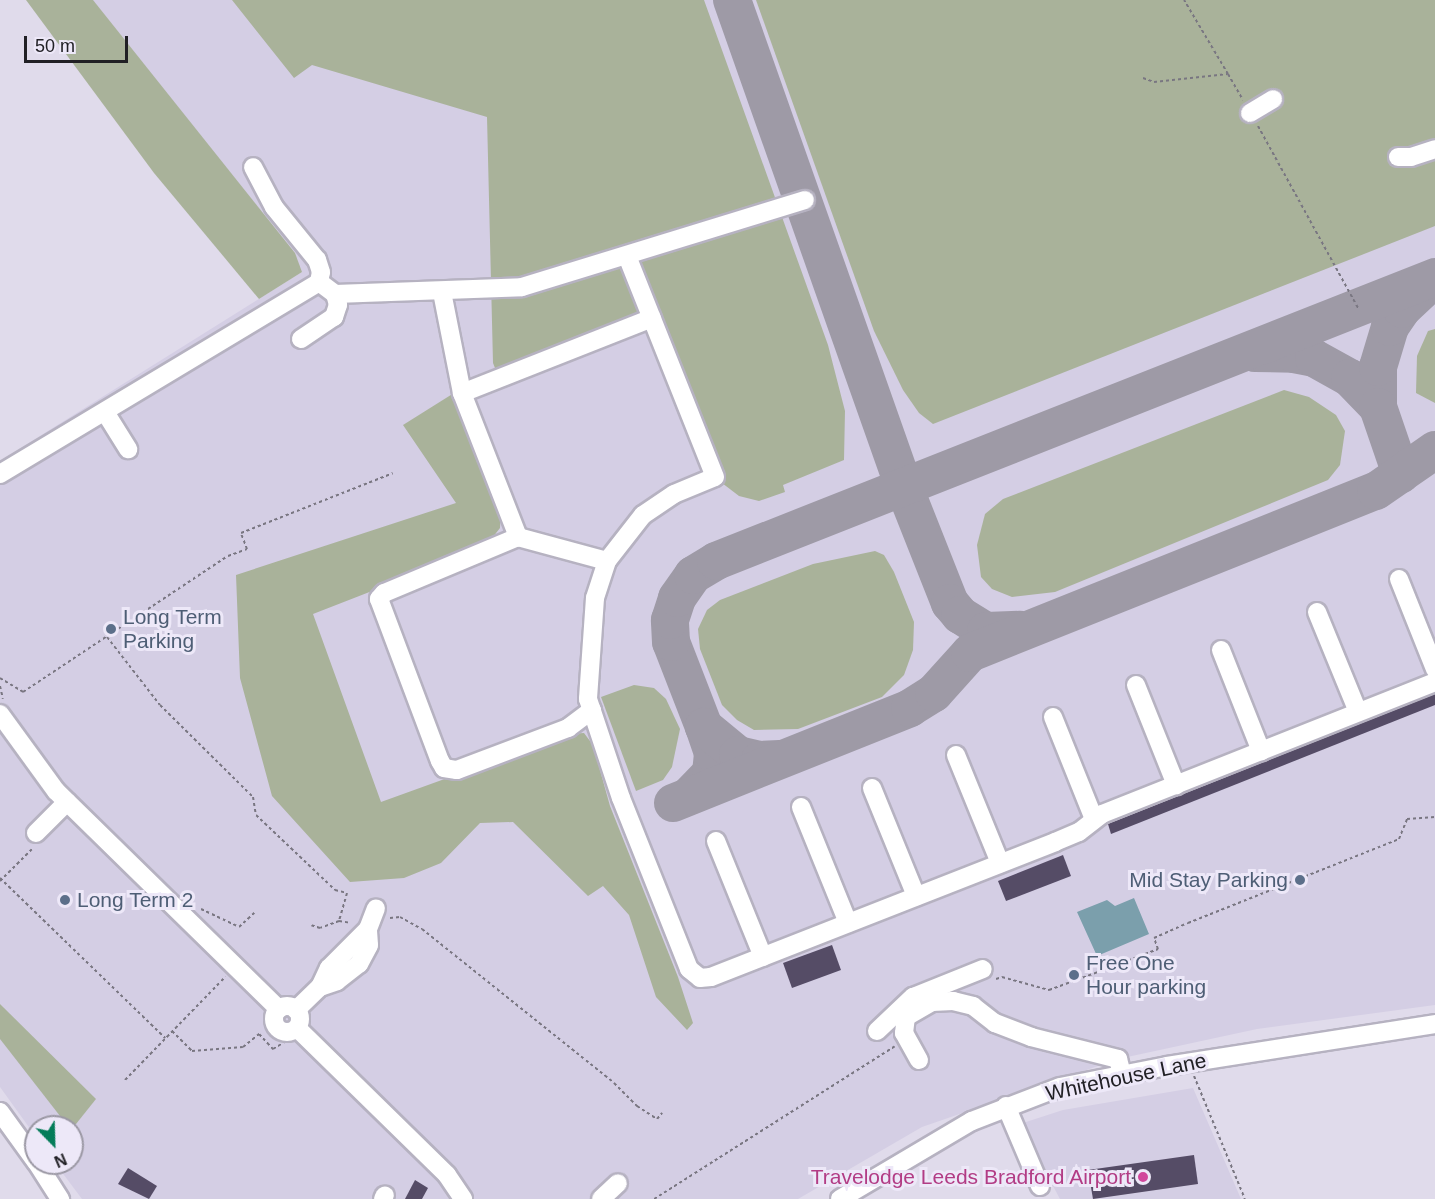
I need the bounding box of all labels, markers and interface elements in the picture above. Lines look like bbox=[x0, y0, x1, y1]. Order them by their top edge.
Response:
scale bar bbox=[27, 24, 130, 62]
text: 50 m bbox=[35, 36, 75, 56]
place label: Long Term Parking bbox=[123, 604, 222, 654]
marker: Long Term Parking bbox=[104, 622, 118, 636]
place label: Mid Stay Parking bbox=[1129, 867, 1288, 893]
marker: Mid Stay Parking bbox=[1293, 873, 1307, 887]
place label: Long Term 2 bbox=[77, 887, 194, 913]
marker: Long Term 2 bbox=[58, 893, 72, 907]
place label: Free One Hour parking bbox=[1086, 950, 1206, 1000]
marker: Free One Hour parking bbox=[1067, 968, 1081, 982]
street label: Whitehouse Lane bbox=[1043, 1048, 1209, 1106]
north arrow bbox=[24, 1115, 84, 1175]
text: N bbox=[52, 1150, 69, 1170]
place label: Travelodge Leeds Bradford Airport bbox=[810, 1164, 1131, 1190]
marker: Travelodge Leeds Bradford Airport bbox=[1136, 1170, 1150, 1184]

